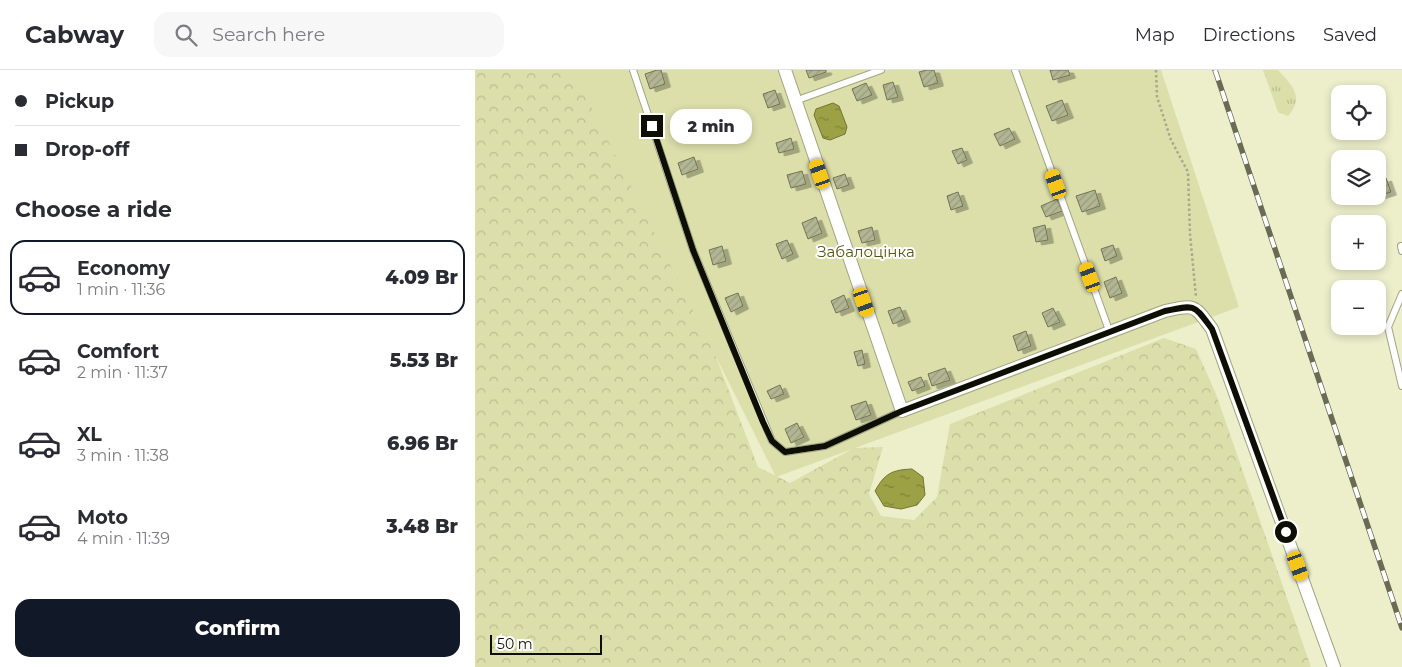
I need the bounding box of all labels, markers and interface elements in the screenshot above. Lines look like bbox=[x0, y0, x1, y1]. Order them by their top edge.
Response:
search box bbox=[154, 12, 504, 57]
text: Cabway bbox=[25, 20, 124, 49]
icon: search bbox=[172, 21, 200, 49]
text: Search here bbox=[212, 23, 325, 46]
text: Map bbox=[1135, 24, 1175, 46]
text: Directions bbox=[1203, 24, 1295, 46]
text: Saved bbox=[1323, 24, 1377, 46]
map controls bbox=[1331, 85, 1386, 335]
button: locate bbox=[1331, 85, 1386, 140]
text: Pickup bbox=[45, 90, 114, 113]
callout: 2 min bbox=[669, 108, 752, 144]
route end bbox=[641, 115, 663, 137]
text: 2 min bbox=[687, 117, 735, 136]
text: Drop-off bbox=[45, 138, 129, 161]
button: layers bbox=[1331, 150, 1386, 205]
car bbox=[808, 157, 831, 191]
car bbox=[1043, 167, 1068, 201]
text: Choose a ride bbox=[15, 196, 172, 223]
button: + bbox=[1331, 215, 1386, 270]
park label: Забалоцінка bbox=[817, 242, 915, 261]
icon: car bbox=[17, 255, 62, 300]
text: Economy bbox=[77, 257, 170, 280]
car bbox=[1077, 260, 1102, 294]
text: 4.09 Br bbox=[385, 266, 458, 289]
text: 1 min · 11:36 bbox=[77, 280, 165, 299]
button: − bbox=[1331, 280, 1386, 335]
car bbox=[852, 285, 875, 319]
icon: car bbox=[17, 338, 62, 383]
text: Comfort bbox=[77, 340, 159, 363]
text: 5.53 Br bbox=[390, 349, 458, 372]
text: 2 min · 11:37 bbox=[77, 363, 168, 382]
icon: car bbox=[17, 421, 62, 466]
text: XL bbox=[77, 423, 102, 446]
text: 6.96 Br bbox=[387, 432, 458, 455]
text: 3 min · 11:38 bbox=[77, 446, 169, 465]
icon: car bbox=[17, 504, 62, 549]
text: Moto bbox=[77, 506, 128, 529]
text: 3.48 Br bbox=[386, 515, 458, 538]
route start bbox=[1275, 521, 1297, 543]
text: 4 min · 11:39 bbox=[77, 529, 170, 548]
car bbox=[1285, 549, 1310, 583]
button: Confirm bbox=[15, 599, 460, 657]
scale bar bbox=[490, 632, 603, 655]
text: 50 m bbox=[497, 635, 533, 653]

